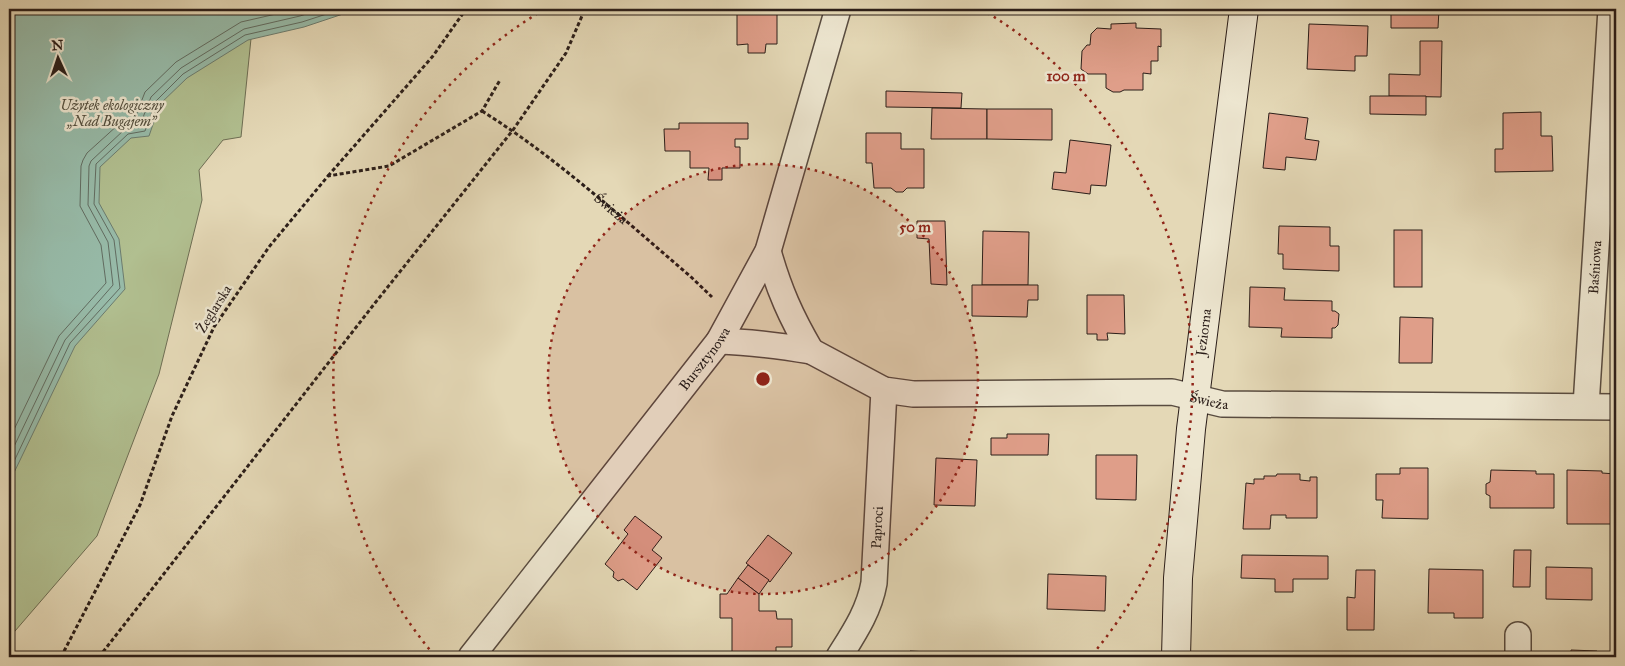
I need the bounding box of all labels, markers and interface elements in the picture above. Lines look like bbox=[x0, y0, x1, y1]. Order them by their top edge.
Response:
north arrow bbox=[32, 32, 82, 82]
text: N bbox=[51, 37, 64, 54]
text: 100 m bbox=[1046, 67, 1086, 85]
park label: Użytek ekologiczny „Nad Bugajem” bbox=[60, 97, 165, 130]
street label: Świeża bbox=[591, 188, 632, 228]
text: 50 m bbox=[899, 218, 931, 236]
street label: Baśniowa bbox=[1585, 240, 1605, 295]
street label: Żeglarska bbox=[192, 281, 235, 336]
street label: Jeziorna bbox=[1192, 308, 1215, 359]
street label: Bursztynowa bbox=[675, 324, 734, 394]
centre of rings bbox=[754, 370, 772, 388]
street label: Świeża bbox=[1188, 386, 1228, 413]
street label: Paproci bbox=[867, 506, 886, 549]

